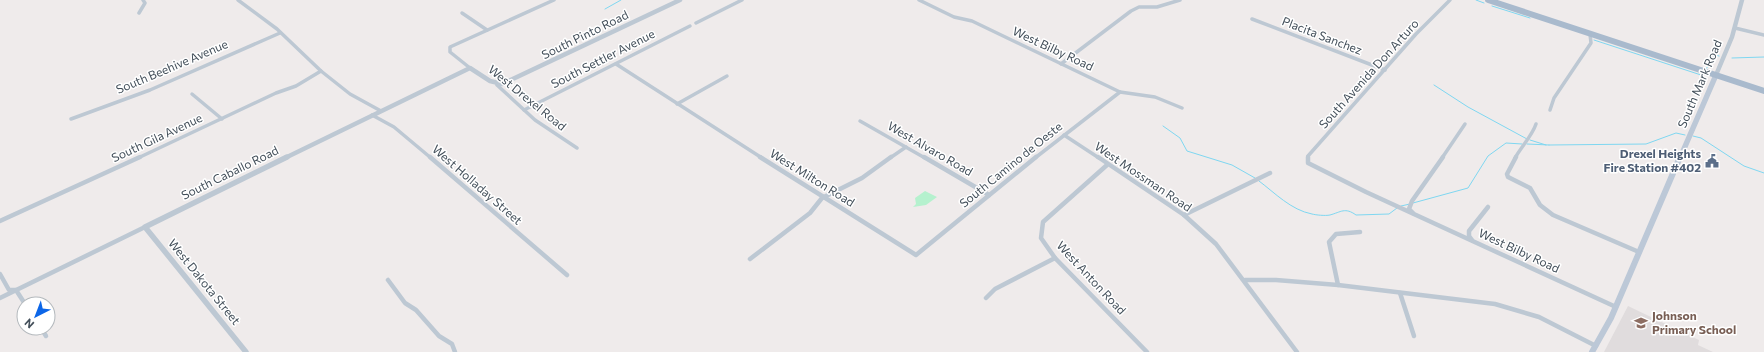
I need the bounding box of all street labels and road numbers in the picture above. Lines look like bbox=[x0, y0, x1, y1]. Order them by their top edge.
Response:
street label: South Pinto Road bbox=[539, 7, 630, 61]
street label: Placita Sanchez bbox=[1280, 13, 1364, 57]
street label: South Avenida Don Arturo bbox=[1315, 16, 1421, 131]
street label: West Bilby Road bbox=[1011, 23, 1096, 73]
street label: South Settler Avenue bbox=[548, 26, 657, 90]
street label: South Beehive Avenue bbox=[114, 36, 230, 96]
street label: South Mark Road bbox=[1674, 37, 1724, 130]
street label: West Drexel Road bbox=[486, 62, 569, 133]
street label: South Gila Avenue bbox=[109, 110, 204, 164]
street label: West Alvaro Road bbox=[885, 118, 976, 178]
street label: South Camino de Oeste bbox=[956, 119, 1064, 210]
street label: West Mossman Road bbox=[1092, 139, 1195, 214]
street label: West Holladay Street bbox=[430, 141, 525, 227]
street label: South Caballo Road bbox=[179, 142, 281, 202]
street label: West Milton Road bbox=[768, 145, 858, 209]
street label: West Bilby Road bbox=[1477, 225, 1562, 275]
street label: West Dakota Street bbox=[166, 236, 244, 327]
street label: West Anton Road bbox=[1054, 238, 1129, 317]

